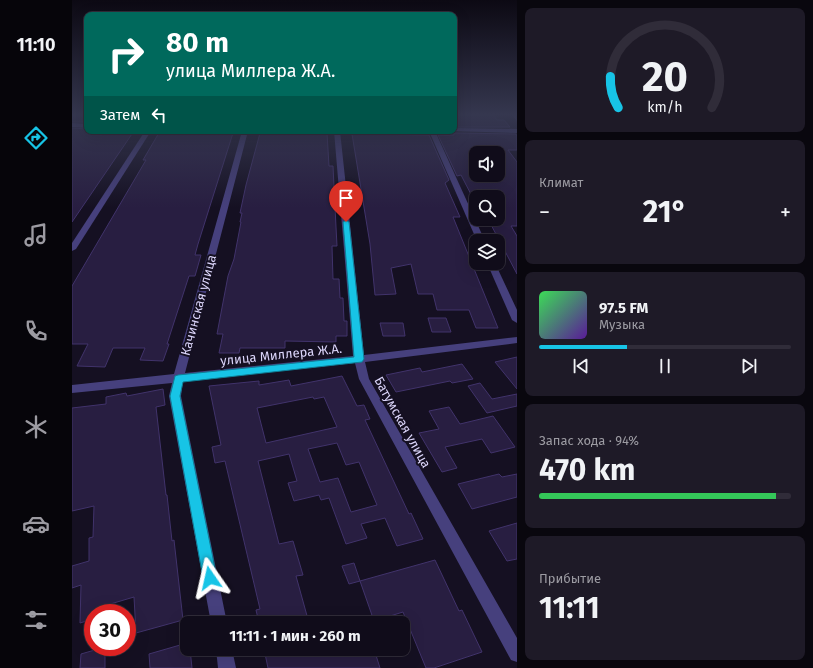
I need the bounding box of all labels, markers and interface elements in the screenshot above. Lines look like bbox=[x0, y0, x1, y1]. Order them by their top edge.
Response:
text: 80 m bbox=[166, 26, 229, 59]
icon: right bbox=[100, 28, 152, 80]
text: 11:10 bbox=[17, 34, 55, 56]
text: 20 bbox=[642, 52, 688, 102]
text: улица Миллера Ж.А. bbox=[166, 60, 335, 82]
text: km/h bbox=[647, 99, 683, 116]
icon: left bbox=[148, 104, 170, 126]
text: Затем bbox=[100, 106, 140, 124]
icon: directions bbox=[22, 124, 50, 152]
map controls bbox=[469, 146, 505, 270]
button: sound bbox=[469, 146, 505, 182]
text: Климат bbox=[539, 175, 583, 190]
pin bbox=[329, 181, 363, 222]
icon: arrive bbox=[335, 187, 357, 209]
button: search bbox=[469, 190, 505, 226]
text: 21° bbox=[643, 194, 687, 230]
text: − bbox=[539, 199, 550, 226]
text: + bbox=[780, 199, 791, 226]
icon: music bbox=[22, 221, 50, 249]
button: layers bbox=[469, 234, 505, 270]
street label: Качинская улица bbox=[178, 253, 219, 357]
text: 97.5 FM bbox=[599, 299, 648, 317]
icon: phone bbox=[22, 317, 50, 345]
text: Музыка bbox=[599, 317, 645, 332]
street label: улица Миллера Ж.А. bbox=[219, 341, 343, 368]
icon: previous bbox=[570, 355, 592, 377]
icon: pause bbox=[654, 355, 676, 377]
icon: next bbox=[738, 355, 760, 377]
street label: Батумская улица bbox=[371, 374, 434, 470]
icon: climate bbox=[22, 413, 50, 441]
text: Запас хода · 94% bbox=[539, 433, 639, 448]
text: 470 km bbox=[539, 452, 635, 488]
icon: car bbox=[22, 510, 50, 538]
position arrow bbox=[189, 557, 231, 599]
text: Прибытие bbox=[539, 571, 601, 586]
text: 11:11 bbox=[539, 590, 600, 626]
speed limit sign: 30 bbox=[84, 604, 136, 656]
icon: filters bbox=[22, 606, 50, 634]
text: 11:11 · 1 мин · 260 m bbox=[229, 627, 361, 645]

